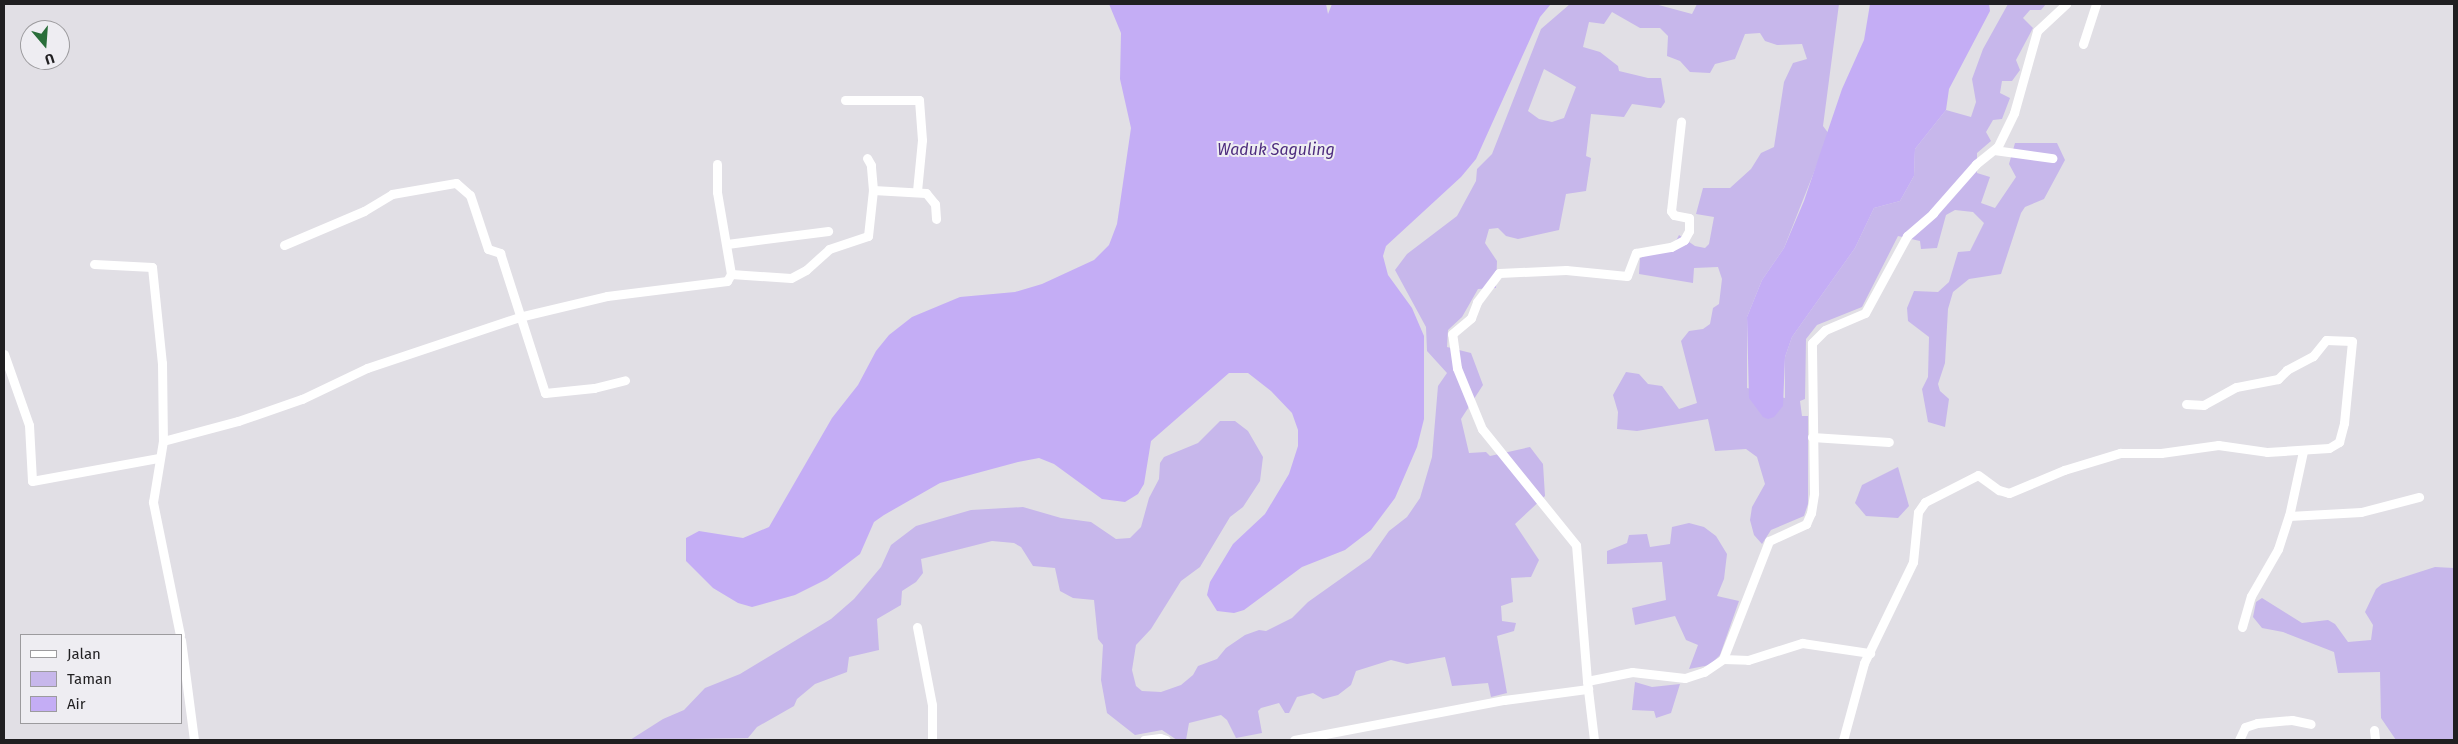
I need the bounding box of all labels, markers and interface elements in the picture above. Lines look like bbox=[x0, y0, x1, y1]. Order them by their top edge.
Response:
north arrow bbox=[20, 20, 70, 70]
text: U bbox=[43, 49, 56, 68]
water label: Waduk Saguling bbox=[1217, 140, 1335, 160]
legend bbox=[20, 634, 182, 724]
text: Jalan bbox=[67, 645, 101, 663]
text: Taman bbox=[67, 670, 112, 688]
text: Air bbox=[67, 695, 86, 713]

